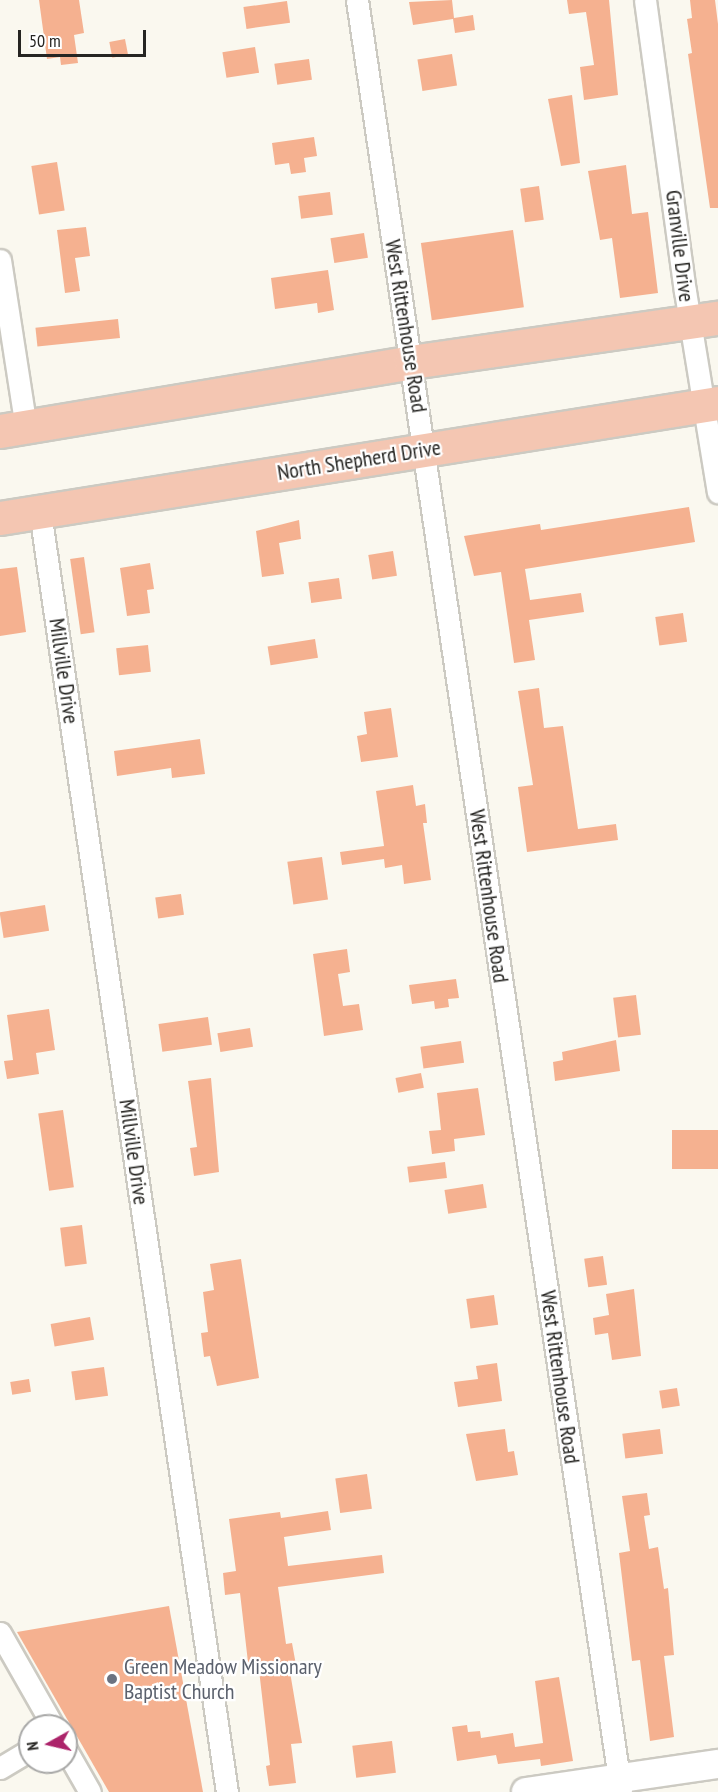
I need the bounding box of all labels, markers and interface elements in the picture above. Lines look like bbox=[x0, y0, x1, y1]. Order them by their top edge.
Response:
scale bar bbox=[21, 18, 148, 56]
text: 50 m bbox=[29, 29, 61, 52]
street label: Granville Drive bbox=[660, 189, 700, 303]
street label: West Rittenhouse Road bbox=[379, 238, 433, 414]
street label: North Shepherd Drive bbox=[275, 434, 443, 486]
street label: Millville Drive bbox=[44, 617, 84, 725]
street label: West Rittenhouse Road bbox=[464, 808, 514, 984]
street label: Millville Drive bbox=[114, 1098, 154, 1206]
street label: West Rittenhouse Road bbox=[535, 1289, 585, 1465]
place label: Green Meadow Missionary Baptist Church bbox=[124, 1653, 322, 1705]
marker: Green Meadow Missionary Baptist Church bbox=[105, 1672, 119, 1686]
north arrow bbox=[18, 1714, 78, 1774]
text: N bbox=[22, 1741, 43, 1752]

